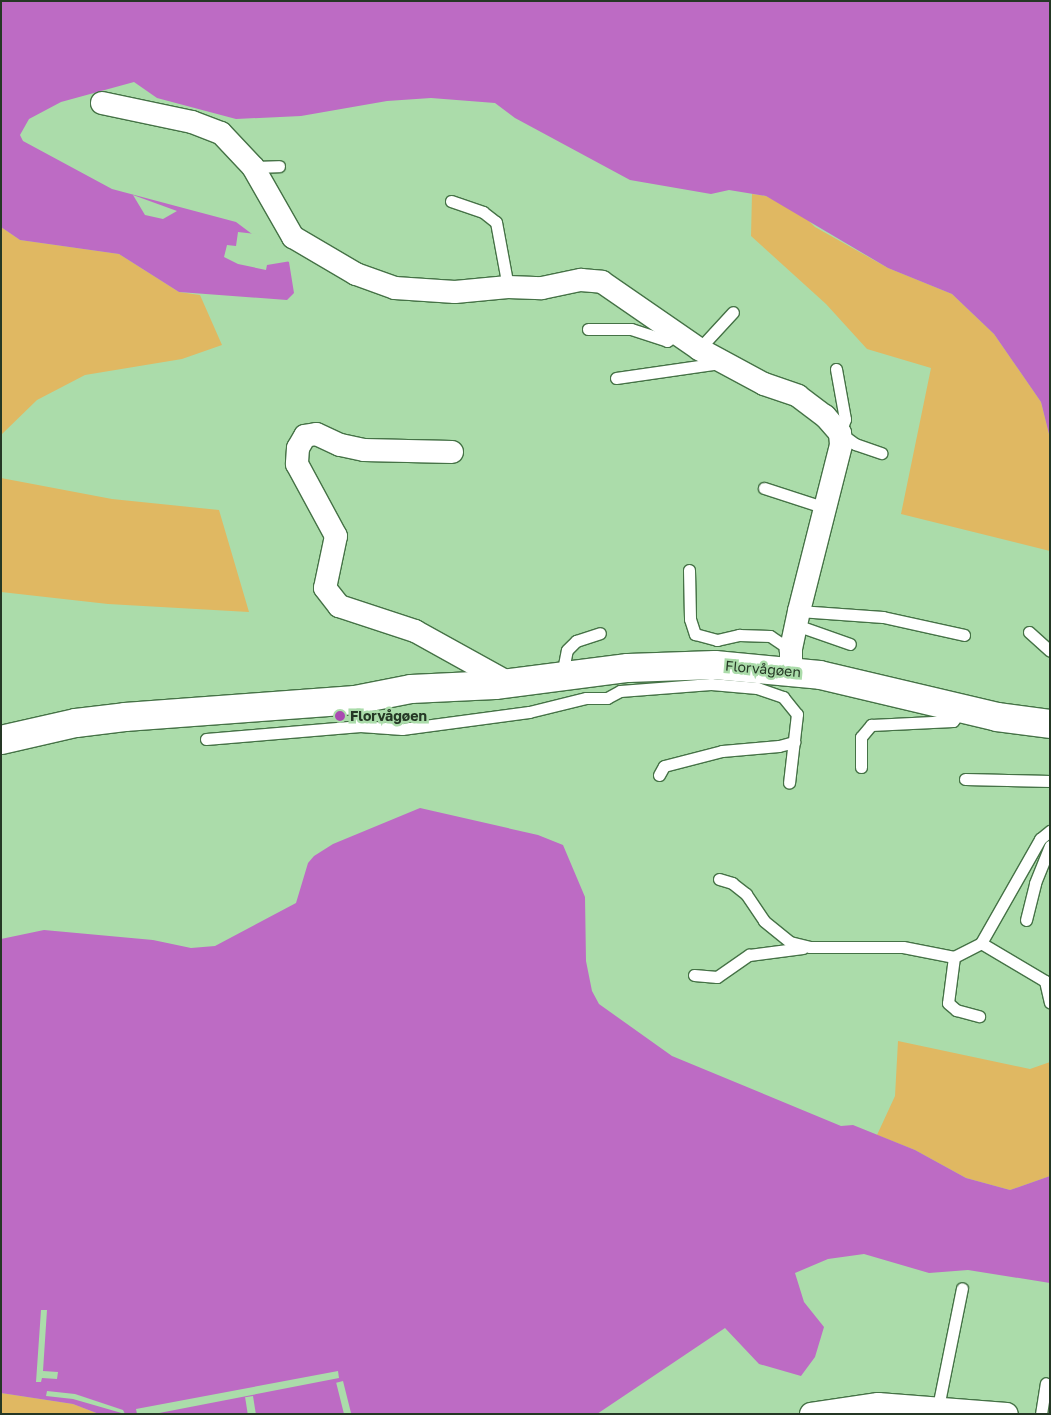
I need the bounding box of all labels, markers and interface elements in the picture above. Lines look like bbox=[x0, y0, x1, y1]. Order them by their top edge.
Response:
street label: Florvågøen bbox=[724, 657, 802, 681]
place label: Florvågøen bbox=[350, 708, 427, 724]
marker: Florvågøen bbox=[334, 710, 346, 722]

